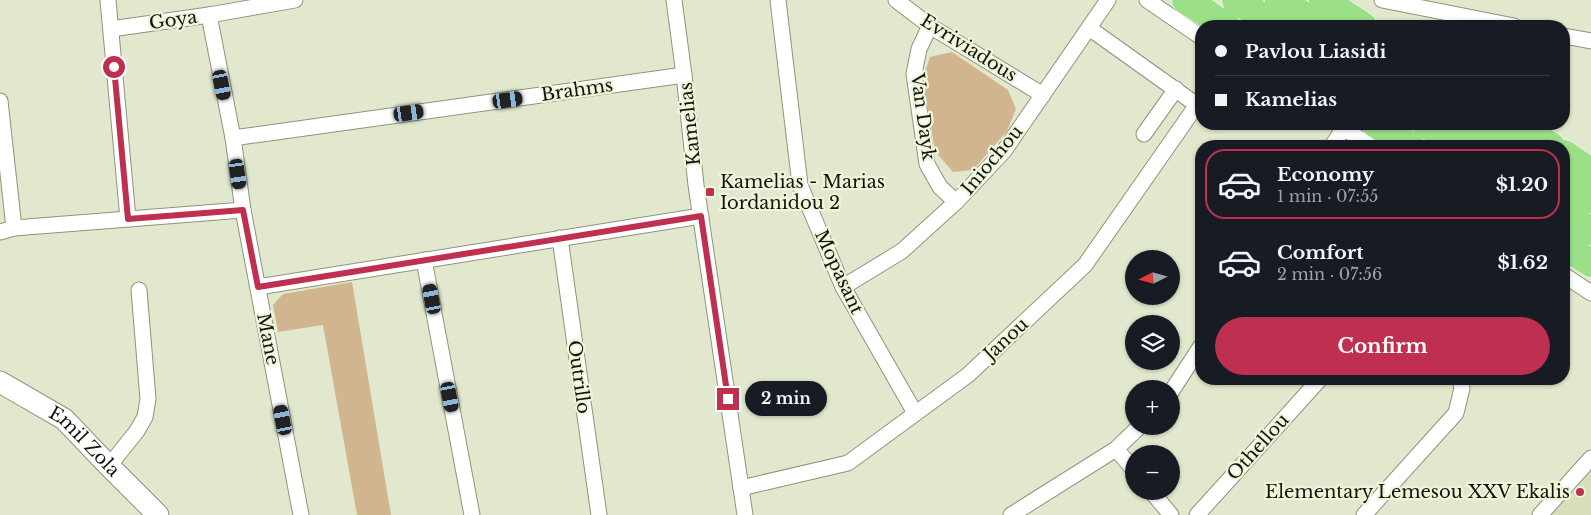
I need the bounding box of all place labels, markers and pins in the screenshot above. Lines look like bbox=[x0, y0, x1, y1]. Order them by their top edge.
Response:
place label: Kamelias - Marias Iordanidou 2 bbox=[720, 171, 885, 214]
marker: Kamelias - Marias Iordanidou 2 bbox=[704, 186, 716, 198]
place label: Elementary Lemesou XXV Ekalis bbox=[1265, 481, 1570, 503]
marker: Elementary Lemesou XXV Ekalis bbox=[1574, 486, 1586, 498]

